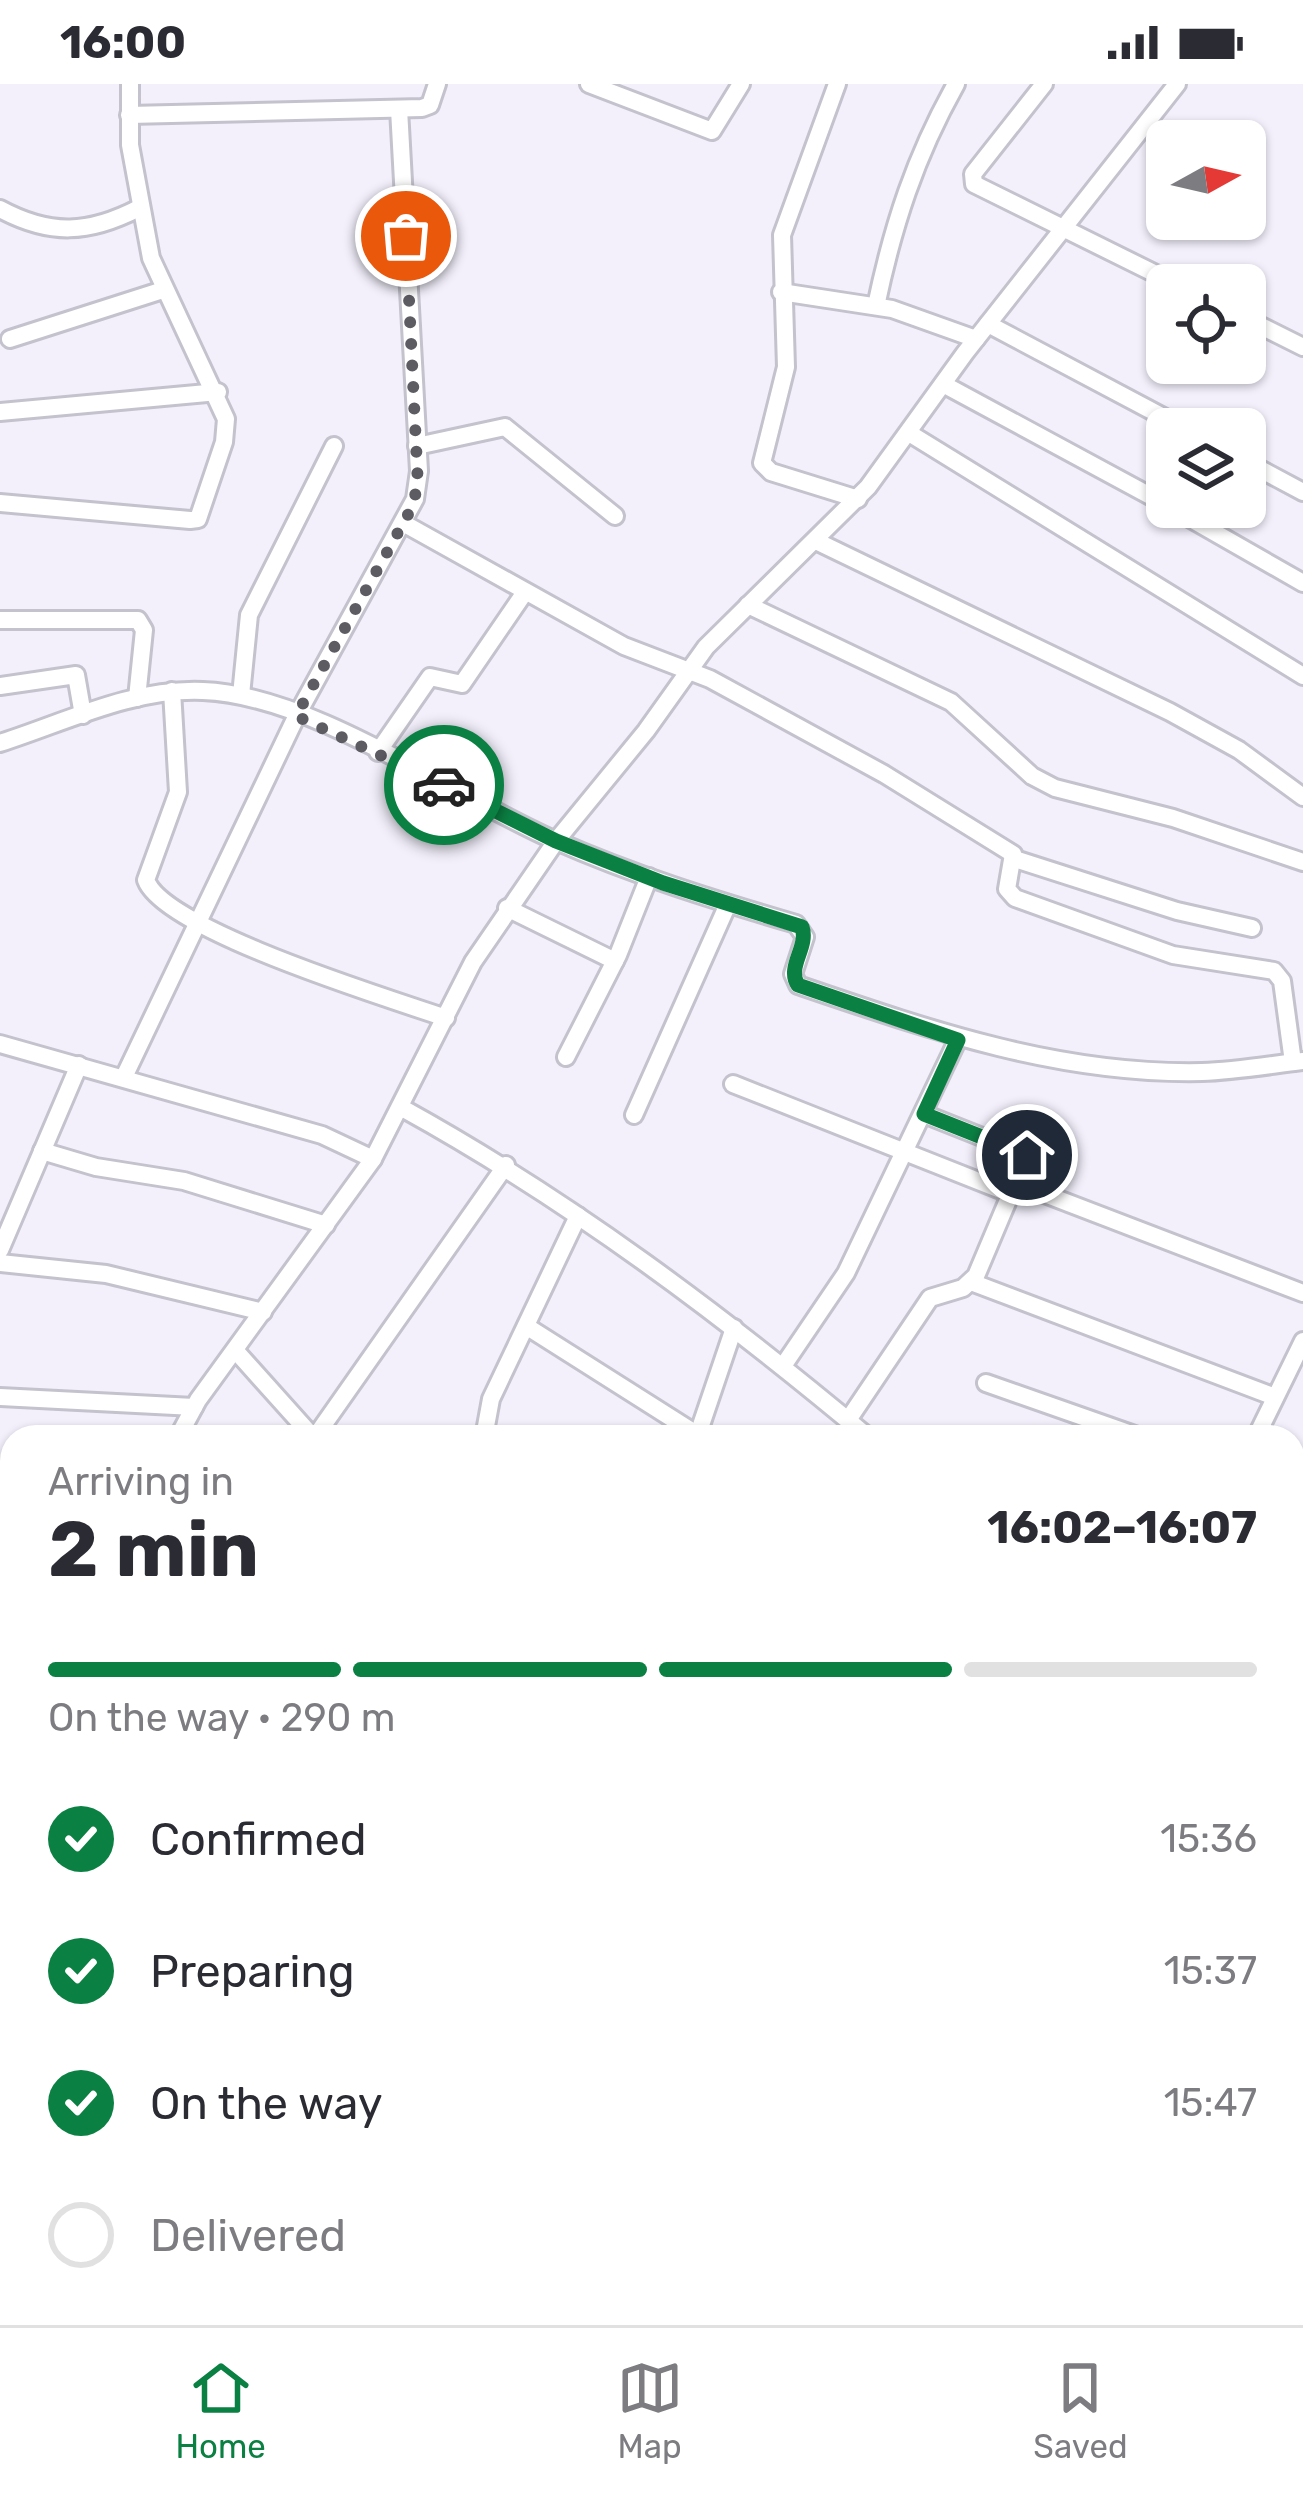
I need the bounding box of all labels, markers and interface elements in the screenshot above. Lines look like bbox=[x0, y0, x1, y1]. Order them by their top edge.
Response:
text: 16:00 bbox=[60, 16, 186, 69]
north arrow bbox=[1146, 120, 1266, 240]
map controls bbox=[1146, 120, 1266, 528]
pin bbox=[355, 185, 457, 287]
icon: bag bbox=[373, 203, 439, 269]
button: locate bbox=[1146, 264, 1266, 384]
button: layers bbox=[1146, 408, 1266, 528]
courier bbox=[384, 725, 504, 845]
icon: car bbox=[411, 752, 477, 818]
pin bbox=[976, 1104, 1078, 1206]
icon: home bbox=[994, 1122, 1060, 1188]
text: Arriving in bbox=[48, 1459, 234, 1505]
text: 16:02–16:07 bbox=[987, 1501, 1257, 1554]
text: 2 min bbox=[48, 1503, 259, 1596]
text: On the way · 290 m bbox=[48, 1695, 396, 1741]
icon: check bbox=[48, 1806, 114, 1872]
text: Confirmed bbox=[150, 1813, 367, 1866]
text: 15:36 bbox=[1160, 1816, 1257, 1862]
icon: check bbox=[48, 1938, 114, 2004]
text: Preparing bbox=[150, 1945, 355, 1998]
text: 15:37 bbox=[1164, 1948, 1257, 1994]
icon: check bbox=[48, 2070, 114, 2136]
text: On the way bbox=[150, 2077, 383, 2130]
text: 15:47 bbox=[1164, 2080, 1257, 2126]
text: Delivered bbox=[150, 2209, 346, 2262]
tab: Home bbox=[175, 2355, 266, 2466]
tab: Map bbox=[617, 2355, 683, 2466]
tab: Saved bbox=[1033, 2355, 1128, 2466]

